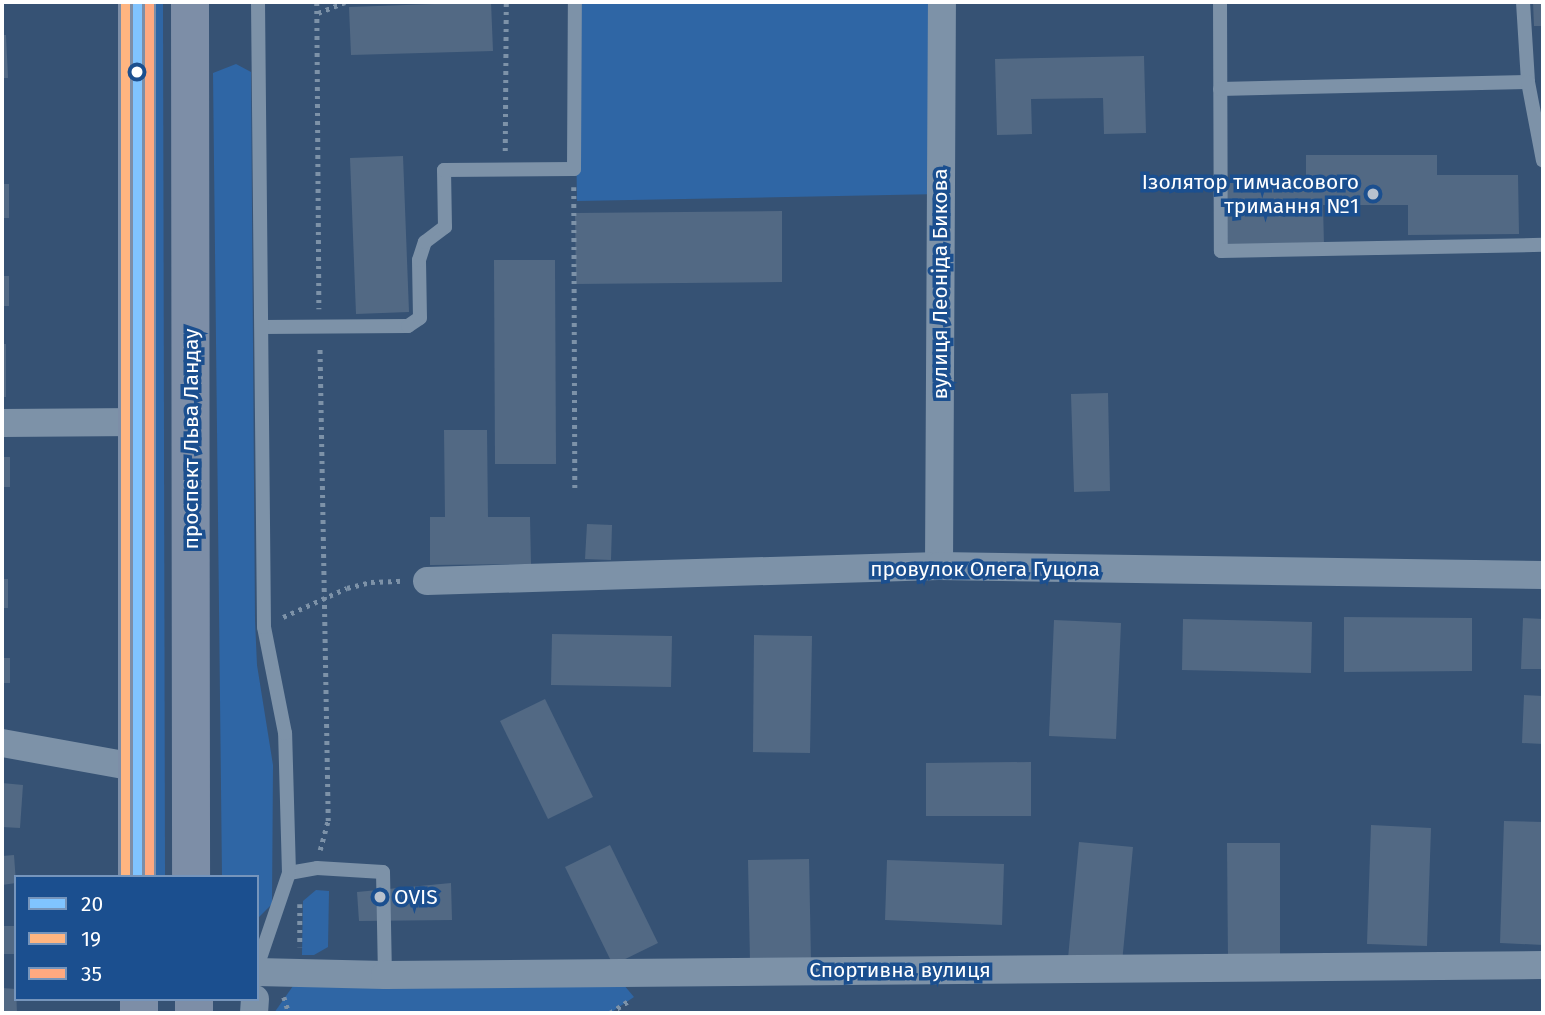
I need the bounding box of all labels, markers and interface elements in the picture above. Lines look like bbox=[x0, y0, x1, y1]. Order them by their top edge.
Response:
unlabelled marker bbox=[130, 65, 144, 79]
street label: вулиця Леоніда Бикова bbox=[927, 168, 953, 400]
place label: Ізолятор тимчасового тримання №1 bbox=[1142, 169, 1359, 219]
marker: Ізолятор тимчасового тримання №1 bbox=[1365, 186, 1381, 202]
street label: проспект Льва Ландау bbox=[178, 328, 204, 550]
street label: провулок Олега Гуцола bbox=[870, 556, 1100, 582]
legend bbox=[14, 875, 259, 1001]
place label: OVIS bbox=[394, 884, 438, 910]
marker: OVIS bbox=[372, 889, 388, 905]
text: 20 bbox=[81, 891, 103, 917]
text: 19 bbox=[81, 926, 101, 952]
street label: Спортивна вулиця bbox=[809, 957, 991, 983]
text: 35 bbox=[81, 961, 102, 987]

